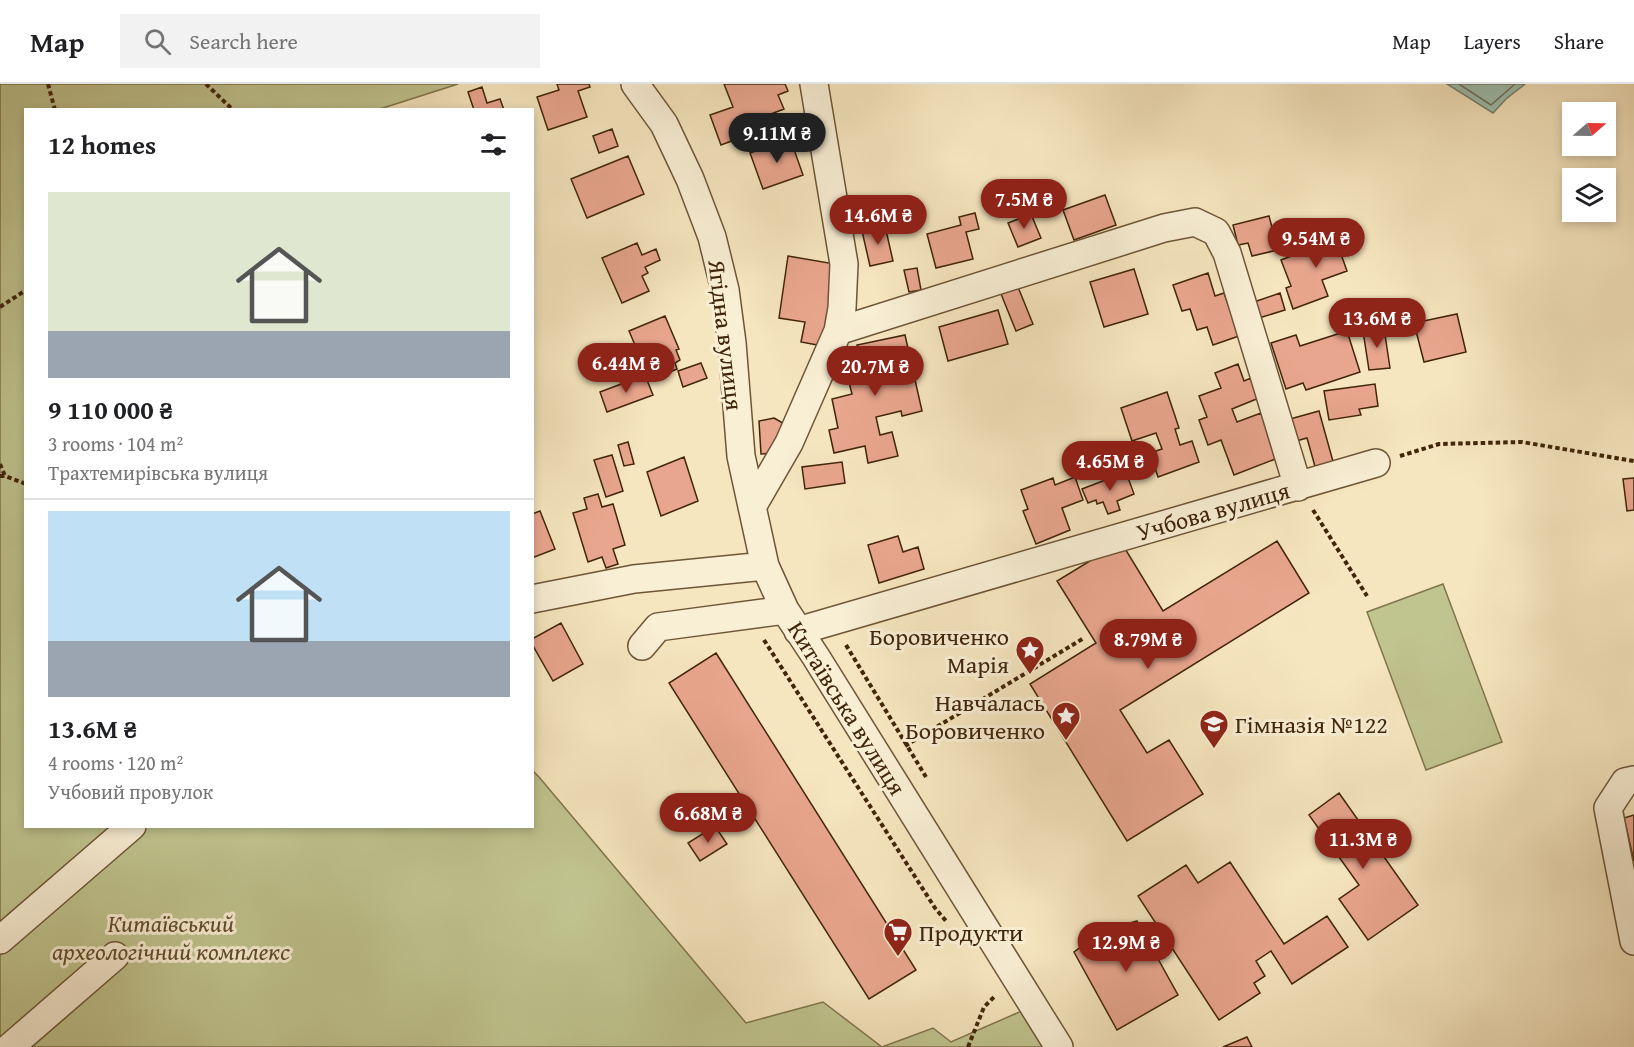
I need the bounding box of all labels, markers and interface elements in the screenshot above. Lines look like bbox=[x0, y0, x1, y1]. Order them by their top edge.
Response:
search box bbox=[120, 14, 540, 68]
text: Map bbox=[30, 21, 84, 62]
icon: search bbox=[141, 25, 174, 58]
text: Search here bbox=[189, 25, 298, 57]
text: Map bbox=[1392, 26, 1431, 57]
text: Layers bbox=[1464, 26, 1521, 57]
text: Share bbox=[1554, 26, 1604, 57]
north arrow bbox=[1562, 102, 1616, 156]
map controls bbox=[1562, 102, 1616, 222]
pin: 9.11M ₴ bbox=[722, 113, 832, 164]
text: 9.11M ₴ bbox=[743, 118, 811, 147]
text: 12 homes bbox=[48, 125, 156, 164]
icon: filters bbox=[477, 128, 510, 161]
button: layers bbox=[1562, 168, 1616, 222]
pin: 7.5M ₴ bbox=[975, 179, 1073, 230]
text: 7.5M ₴ bbox=[995, 184, 1053, 213]
pin: 14.6M ₴ bbox=[823, 195, 933, 246]
text: 14.6M ₴ bbox=[844, 200, 912, 229]
pin: 9.54M ₴ bbox=[1261, 218, 1371, 269]
text: 9.54M ₴ bbox=[1282, 223, 1350, 252]
icon: home bbox=[225, 231, 333, 339]
street label: Ягідна вулиця bbox=[699, 257, 753, 413]
pin: 13.6M ₴ bbox=[1322, 298, 1432, 349]
text: 13.6M ₴ bbox=[1343, 303, 1411, 332]
pin: 6.44M ₴ bbox=[571, 343, 681, 394]
pin: 20.7M ₴ bbox=[820, 346, 930, 397]
text: 6.44M ₴ bbox=[592, 348, 660, 377]
text: 20.7M ₴ bbox=[841, 351, 909, 380]
text: 9 110 000 ₴ bbox=[48, 390, 173, 429]
text: 3 rooms · 104 m² bbox=[48, 429, 183, 458]
pin: 4.65M ₴ bbox=[1055, 441, 1165, 492]
text: 4.65M ₴ bbox=[1076, 446, 1144, 475]
text: Трахтемирівська вулиця bbox=[48, 458, 268, 487]
street label: Учбова вулиця bbox=[1132, 472, 1294, 550]
icon: home bbox=[225, 550, 333, 658]
street label: Китаївська вулиця bbox=[779, 614, 915, 802]
place label: Боровиченко Марія bbox=[869, 619, 1009, 682]
pin: 8.79M ₴ bbox=[1093, 619, 1203, 670]
text: 8.79M ₴ bbox=[1114, 624, 1182, 653]
place icon: Боровиченко Марія bbox=[1014, 634, 1046, 676]
place label: Навчалась Боровиченко bbox=[905, 685, 1045, 748]
place icon: Навчалась Боровиченко bbox=[1050, 700, 1082, 742]
place label: Гімназія №122 bbox=[1235, 707, 1388, 742]
school or university icon: Гімназія №122 bbox=[1198, 708, 1230, 750]
text: 13.6M ₴ bbox=[48, 709, 137, 748]
text: 4 rooms · 120 m² bbox=[48, 748, 183, 777]
text: Учбовий провулок bbox=[48, 777, 213, 806]
pin: 6.68M ₴ bbox=[653, 793, 763, 844]
text: 6.68M ₴ bbox=[674, 798, 742, 827]
pin: 11.3M ₴ bbox=[1308, 819, 1418, 870]
text: 11.3M ₴ bbox=[1329, 824, 1397, 853]
park label: Китаївський археологічний комплекс bbox=[52, 906, 290, 969]
place label: Продукти bbox=[919, 915, 1023, 950]
supermarket icon: Продукти bbox=[882, 916, 914, 958]
pin: 12.9M ₴ bbox=[1071, 922, 1181, 973]
text: 12.9M ₴ bbox=[1092, 927, 1160, 956]

